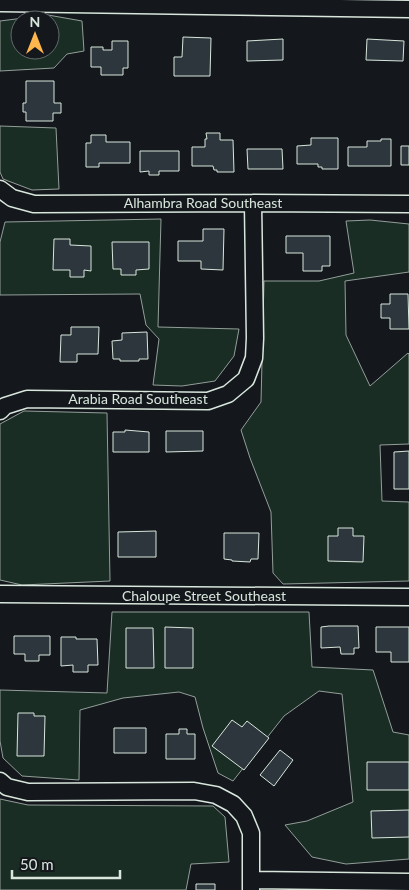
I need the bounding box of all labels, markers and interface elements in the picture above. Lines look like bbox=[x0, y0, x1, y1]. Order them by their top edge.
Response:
north arrow bbox=[10, 10, 60, 60]
text: N bbox=[30, 13, 40, 30]
street label: Alhambra Road Southeast bbox=[124, 194, 282, 211]
street label: Arabia Road Southeast bbox=[68, 390, 208, 407]
street label: Chaloupe Street Southeast bbox=[122, 587, 286, 604]
scale bar bbox=[12, 848, 120, 880]
text: 50 m bbox=[20, 855, 54, 873]

